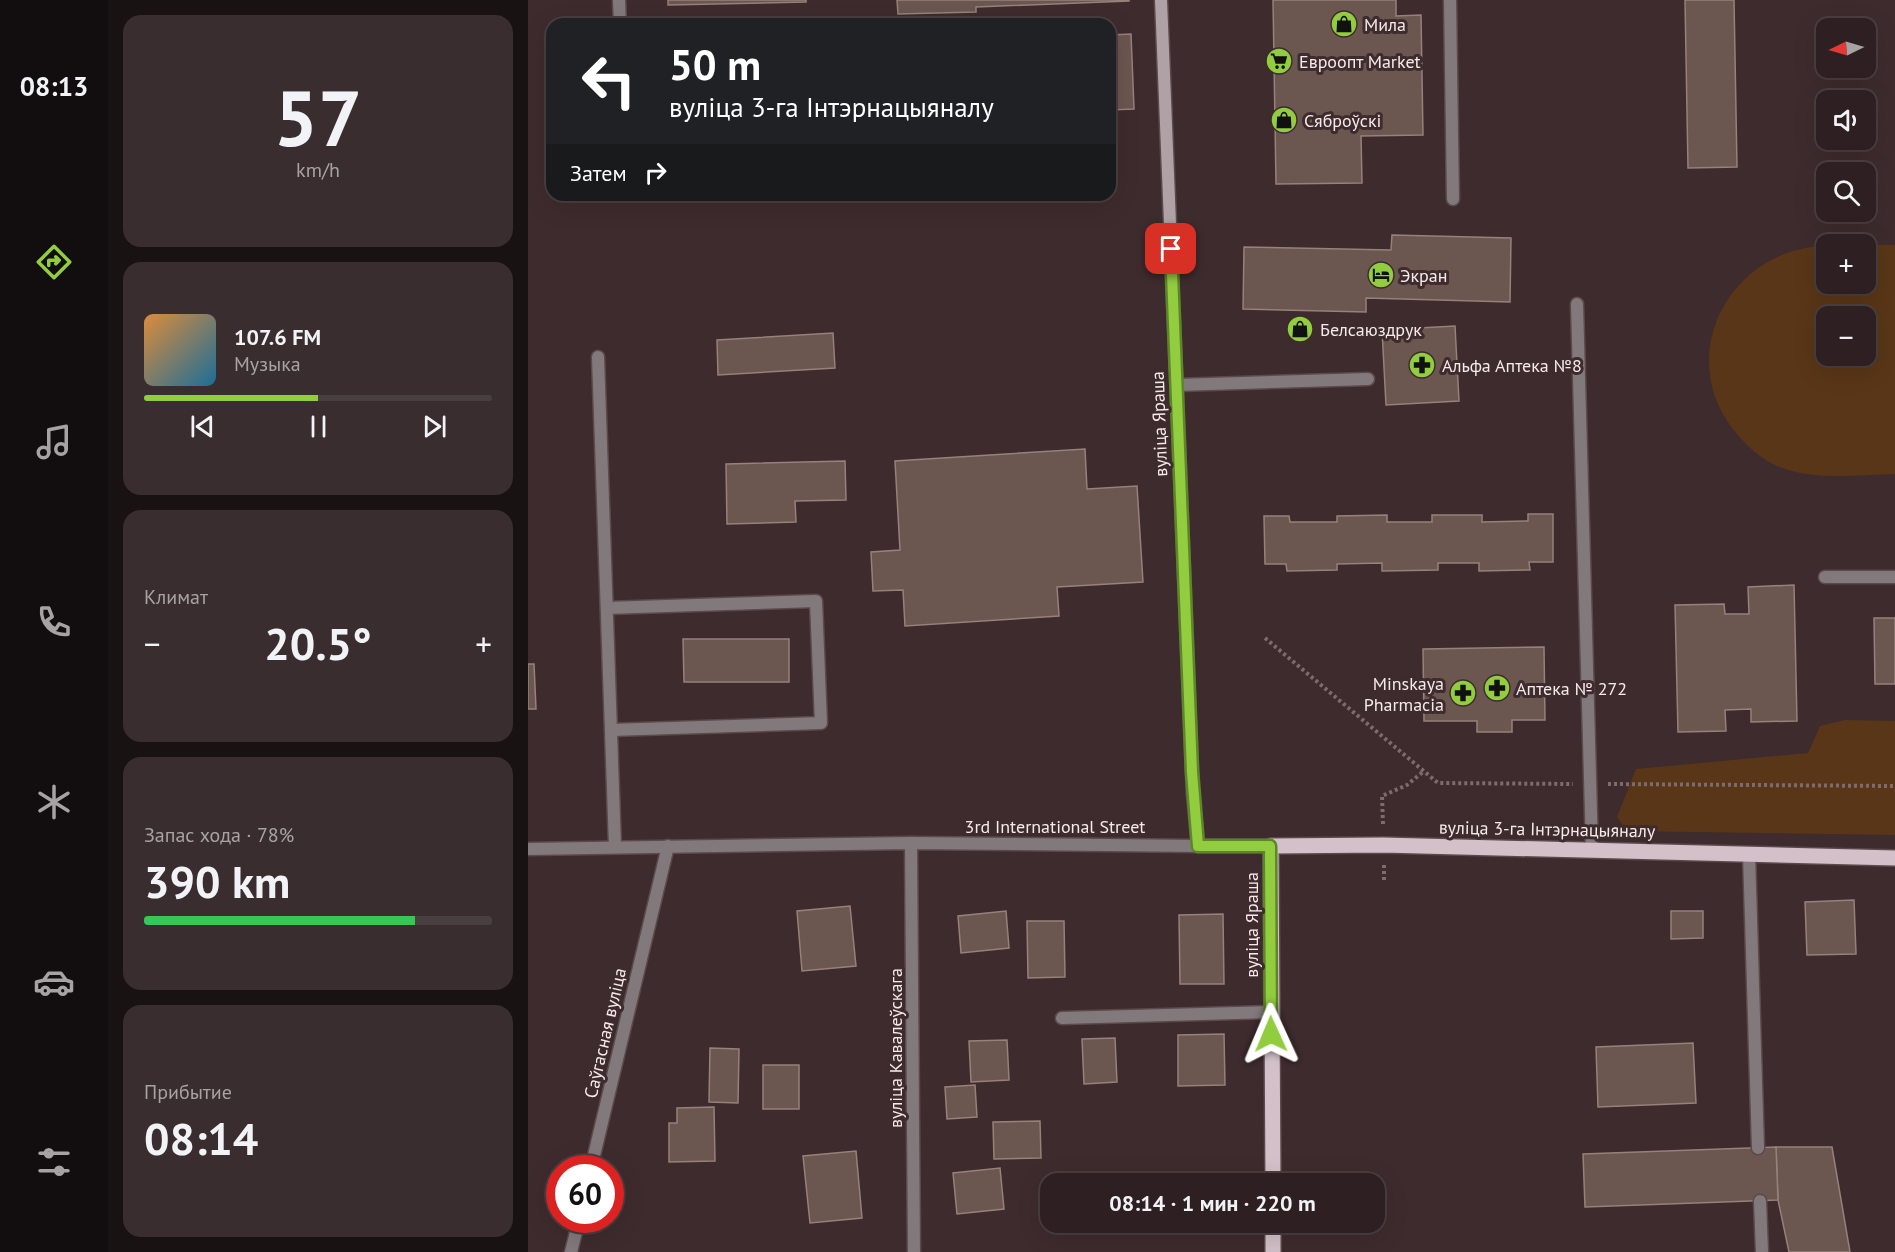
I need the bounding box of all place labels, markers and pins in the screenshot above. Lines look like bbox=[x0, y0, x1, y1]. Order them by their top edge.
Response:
shop icon: Мила bbox=[1329, 9, 1359, 39]
place label: Мила bbox=[1364, 13, 1406, 36]
supermarket icon: Евроопт Market bbox=[1264, 46, 1294, 76]
place label: Евроопт Market bbox=[1299, 50, 1421, 73]
shop icon: Сяброўскі bbox=[1269, 105, 1299, 135]
place label: Сяброўскі bbox=[1304, 109, 1381, 132]
pin bbox=[1145, 223, 1196, 274]
hotel icon: Экран bbox=[1366, 260, 1396, 290]
place label: Экран bbox=[1400, 264, 1447, 287]
shop icon: Белсаюздрук bbox=[1285, 314, 1315, 344]
place label: Белсаюздрук bbox=[1320, 318, 1422, 341]
pharmacy icon: Альфа Аптека №8 bbox=[1407, 350, 1437, 380]
place label: Альфа Аптека №8 bbox=[1442, 354, 1582, 377]
place label: Minskaya Pharmacia bbox=[1364, 672, 1444, 716]
pharmacy icon: Аптека № 272 bbox=[1482, 673, 1512, 703]
place label: Аптека № 272 bbox=[1516, 677, 1627, 700]
pharmacy icon: Minskaya Pharmacia bbox=[1448, 678, 1478, 708]

